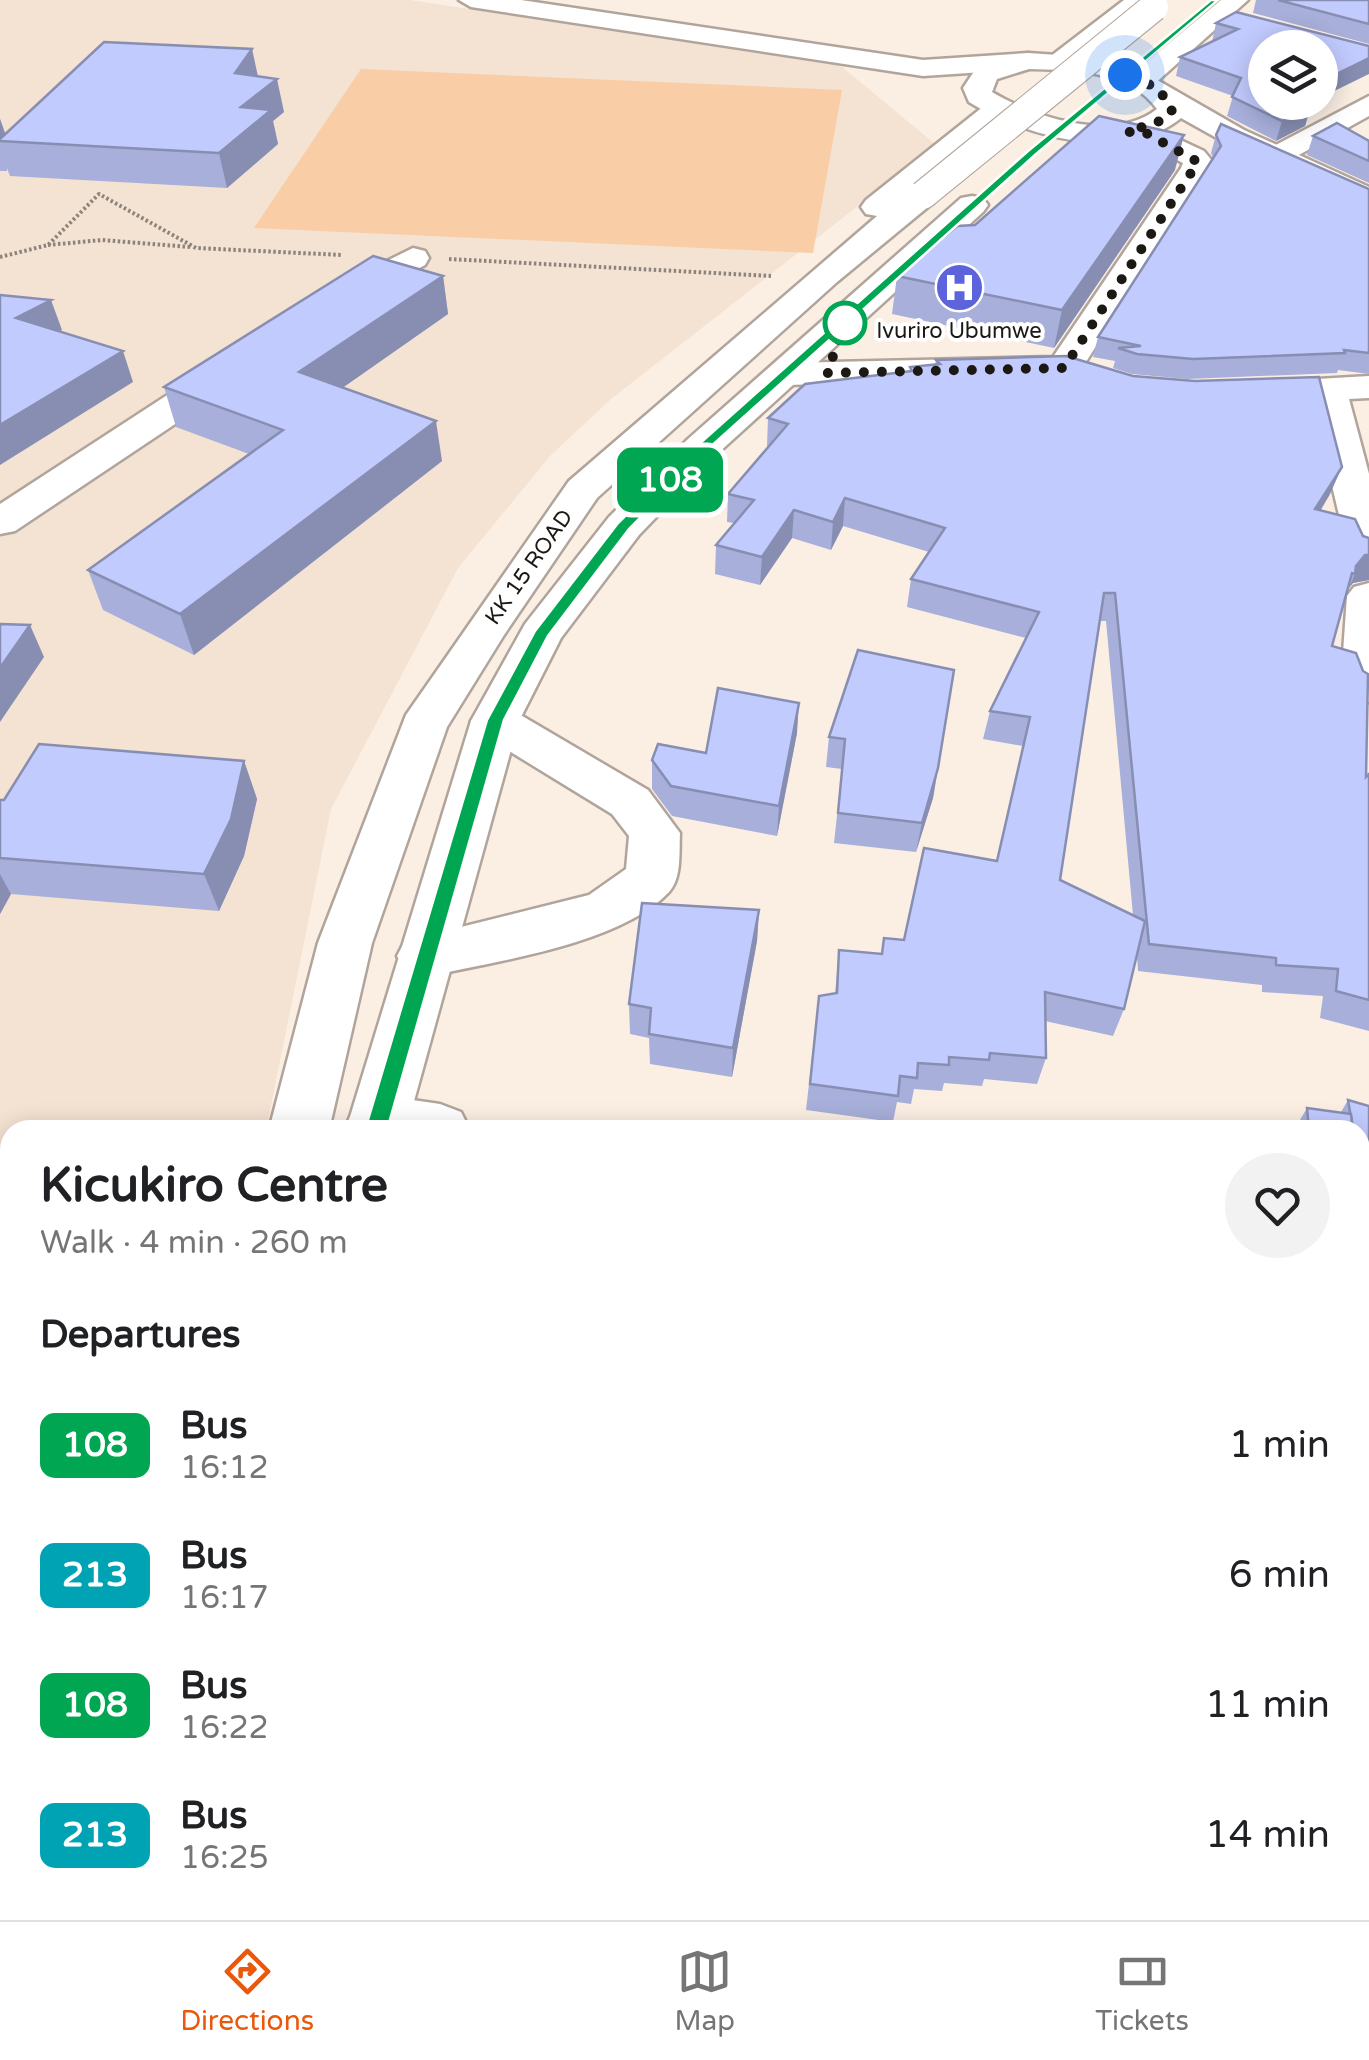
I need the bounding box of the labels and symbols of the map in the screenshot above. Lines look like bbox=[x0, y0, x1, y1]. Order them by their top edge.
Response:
your location bbox=[1100, 50, 1150, 100]
hospital icon: Ivuriro Ubumwe bbox=[933, 261, 985, 313]
unlabelled marker bbox=[824, 302, 866, 344]
place label: Ivuriro Ubumwe bbox=[876, 318, 1042, 344]
line badge: 108 bbox=[612, 448, 728, 512]
street label: KK 15 ROAD bbox=[480, 504, 578, 630]

